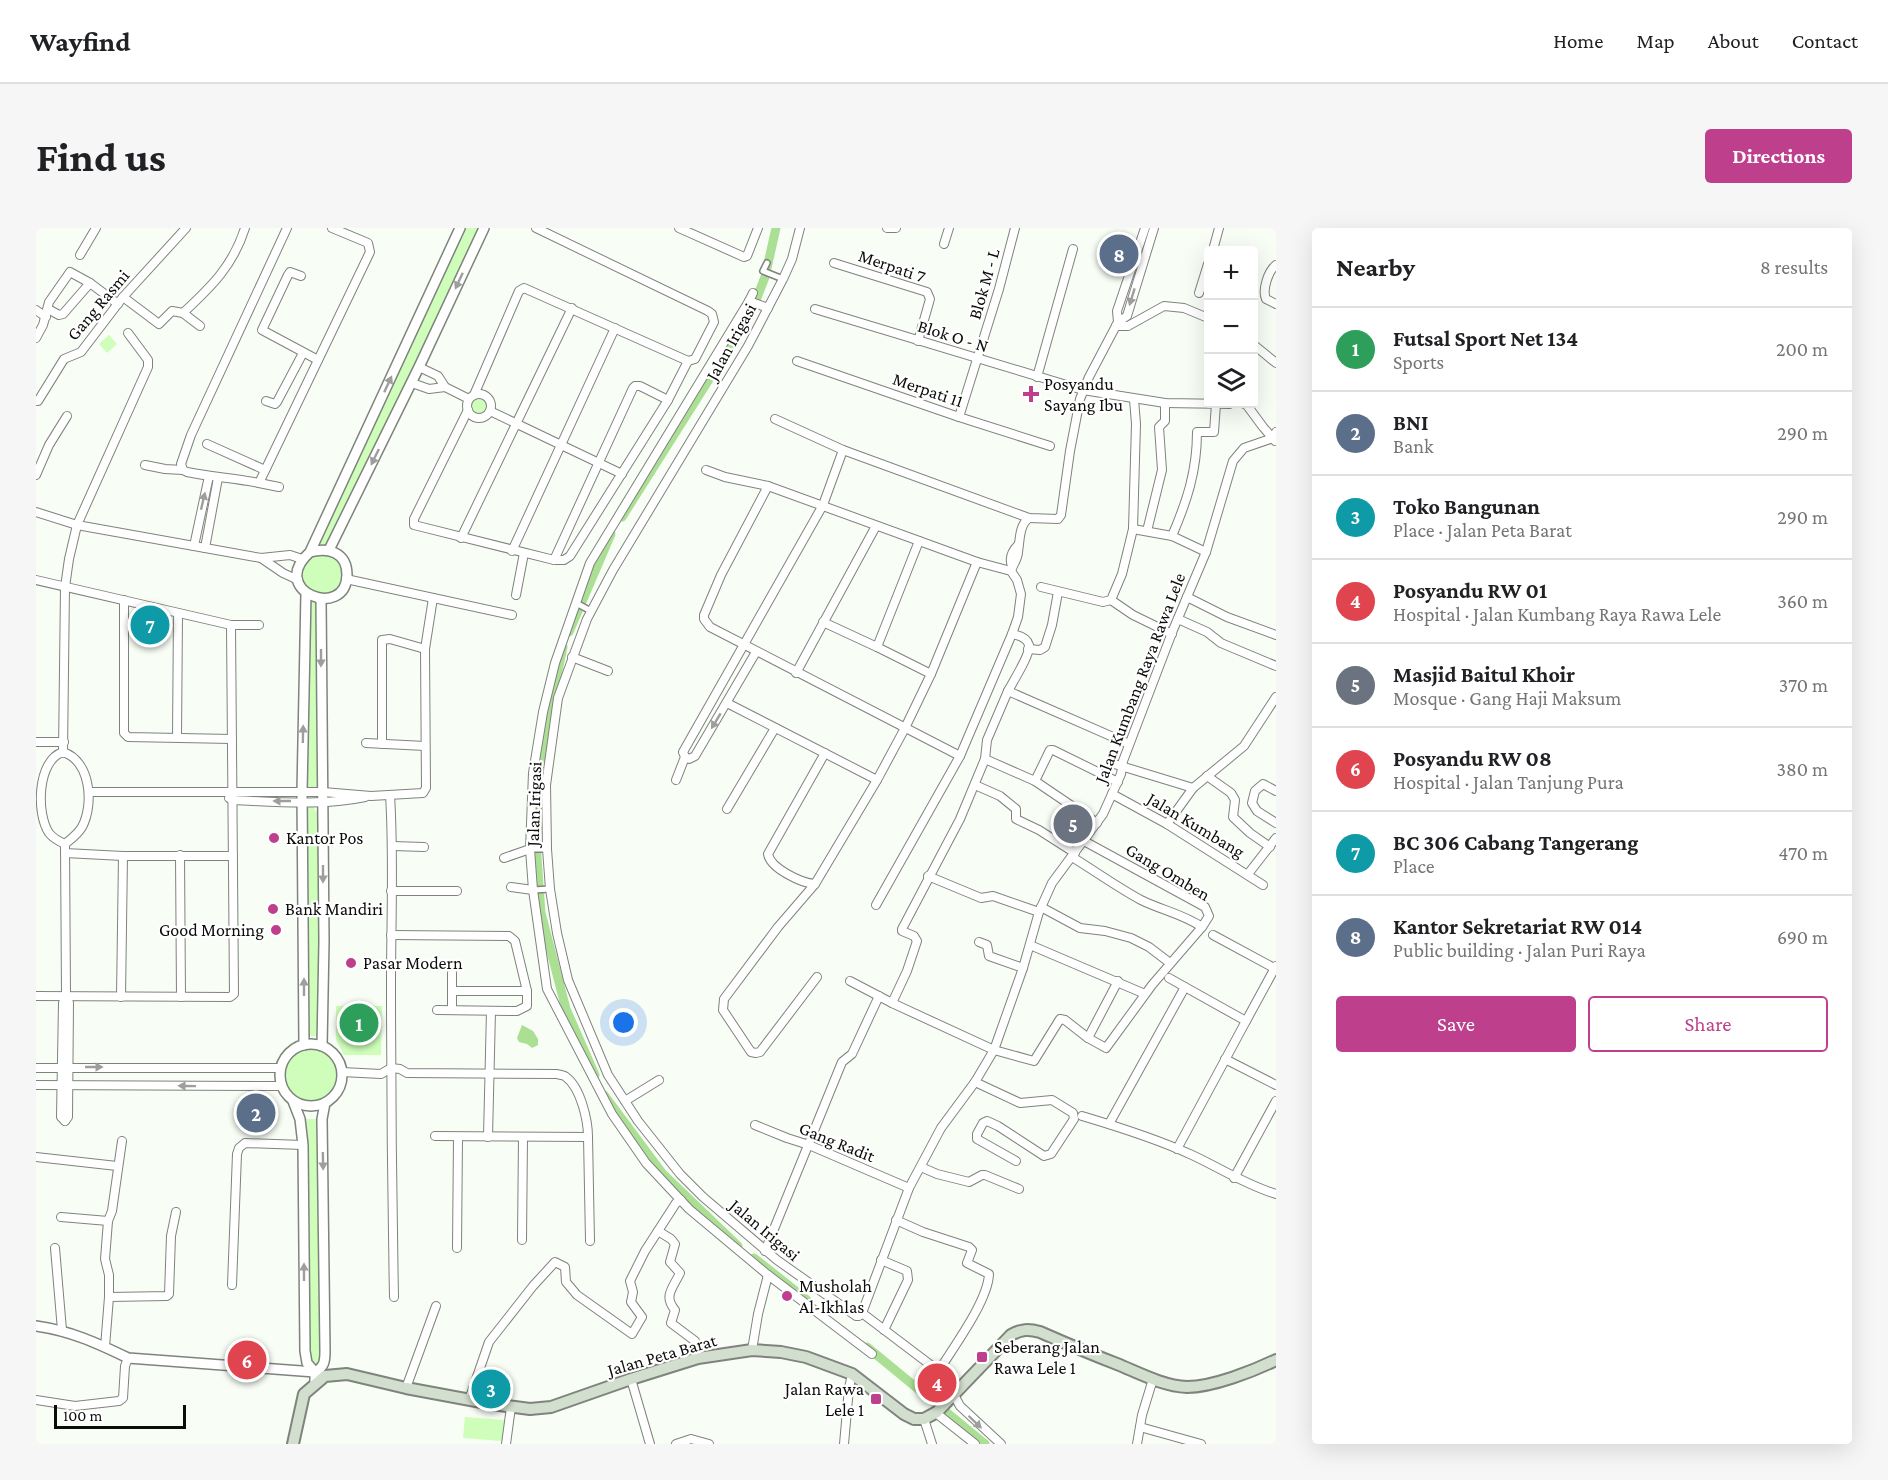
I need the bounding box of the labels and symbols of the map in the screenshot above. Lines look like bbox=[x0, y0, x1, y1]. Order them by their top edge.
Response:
pin: 8 bbox=[1100, 231, 1138, 276]
street label: Merpati 7 bbox=[856, 245, 928, 287]
street label: Blok M - L bbox=[964, 246, 1004, 322]
street label: Gang Rasmi bbox=[63, 265, 133, 344]
one-way arrow bbox=[455, 273, 464, 290]
one-way arrow bbox=[1127, 288, 1137, 306]
street label: Jalan Irigasi bbox=[701, 300, 761, 386]
street label: Blok O - N bbox=[915, 316, 991, 356]
street label: Merpati 11 bbox=[890, 369, 966, 411]
place label: Posyandu Sayang Ibu bbox=[1044, 374, 1124, 415]
one-way arrow bbox=[383, 376, 392, 393]
marker: Posyandu Sayang Ibu bbox=[1022, 385, 1040, 403]
one-way arrow bbox=[371, 448, 381, 466]
one-way arrow bbox=[199, 492, 209, 510]
street label: Jalan Kumbang Raya Rawa Lele bbox=[1090, 570, 1189, 788]
pin: 7 bbox=[130, 602, 170, 648]
one-way arrow bbox=[316, 648, 326, 667]
one-way arrow bbox=[711, 713, 722, 729]
one-way arrow bbox=[298, 724, 308, 743]
street label: Jalan Irigasi bbox=[522, 761, 545, 849]
street label: Jalan Kumbang bbox=[1142, 787, 1248, 862]
one-way arrow bbox=[272, 796, 291, 806]
pin: 5 bbox=[1054, 802, 1092, 846]
place label: Kantor Pos bbox=[286, 828, 363, 848]
marker: Kantor Pos bbox=[267, 831, 281, 845]
street label: Gang Omben bbox=[1122, 839, 1214, 905]
one-way arrow bbox=[318, 864, 328, 883]
place label: Bank Mandiri bbox=[285, 899, 383, 919]
marker: Bank Mandiri bbox=[266, 902, 280, 916]
place label: Good Morning bbox=[159, 920, 264, 940]
marker: Good Morning bbox=[269, 923, 283, 937]
place label: Pasar Modern bbox=[363, 953, 463, 973]
marker: Pasar Modern bbox=[344, 956, 358, 970]
one-way arrow bbox=[299, 977, 309, 996]
pin: 1 bbox=[340, 1000, 378, 1046]
your location bbox=[609, 1008, 638, 1037]
one-way arrow bbox=[85, 1062, 104, 1072]
one-way arrow bbox=[178, 1081, 197, 1091]
pin: 2 bbox=[236, 1090, 276, 1136]
street label: Gang Radit bbox=[796, 1118, 879, 1167]
one-way arrow bbox=[318, 1151, 327, 1170]
street label: Jalan Irigasi bbox=[724, 1194, 804, 1265]
one-way arrow bbox=[299, 1262, 309, 1281]
place label: Musholah Al-Ikhlas bbox=[799, 1276, 872, 1317]
marker: Musholah Al-Ikhlas bbox=[780, 1289, 794, 1303]
street label: Jalan Peta Barat bbox=[603, 1330, 720, 1381]
place label: Seberang Jalan Rawa Lele 1 bbox=[994, 1337, 1100, 1378]
pin: 6 bbox=[228, 1338, 266, 1382]
marker: Seberang Jalan Rawa Lele 1 bbox=[975, 1350, 989, 1364]
pin: 4 bbox=[918, 1360, 956, 1406]
pin: 3 bbox=[472, 1366, 510, 1412]
place label: Jalan Rawa Lele 1 bbox=[783, 1379, 864, 1420]
marker: Jalan Rawa Lele 1 bbox=[869, 1392, 883, 1406]
scale bar bbox=[54, 1402, 186, 1430]
one-way arrow bbox=[968, 1414, 982, 1428]

